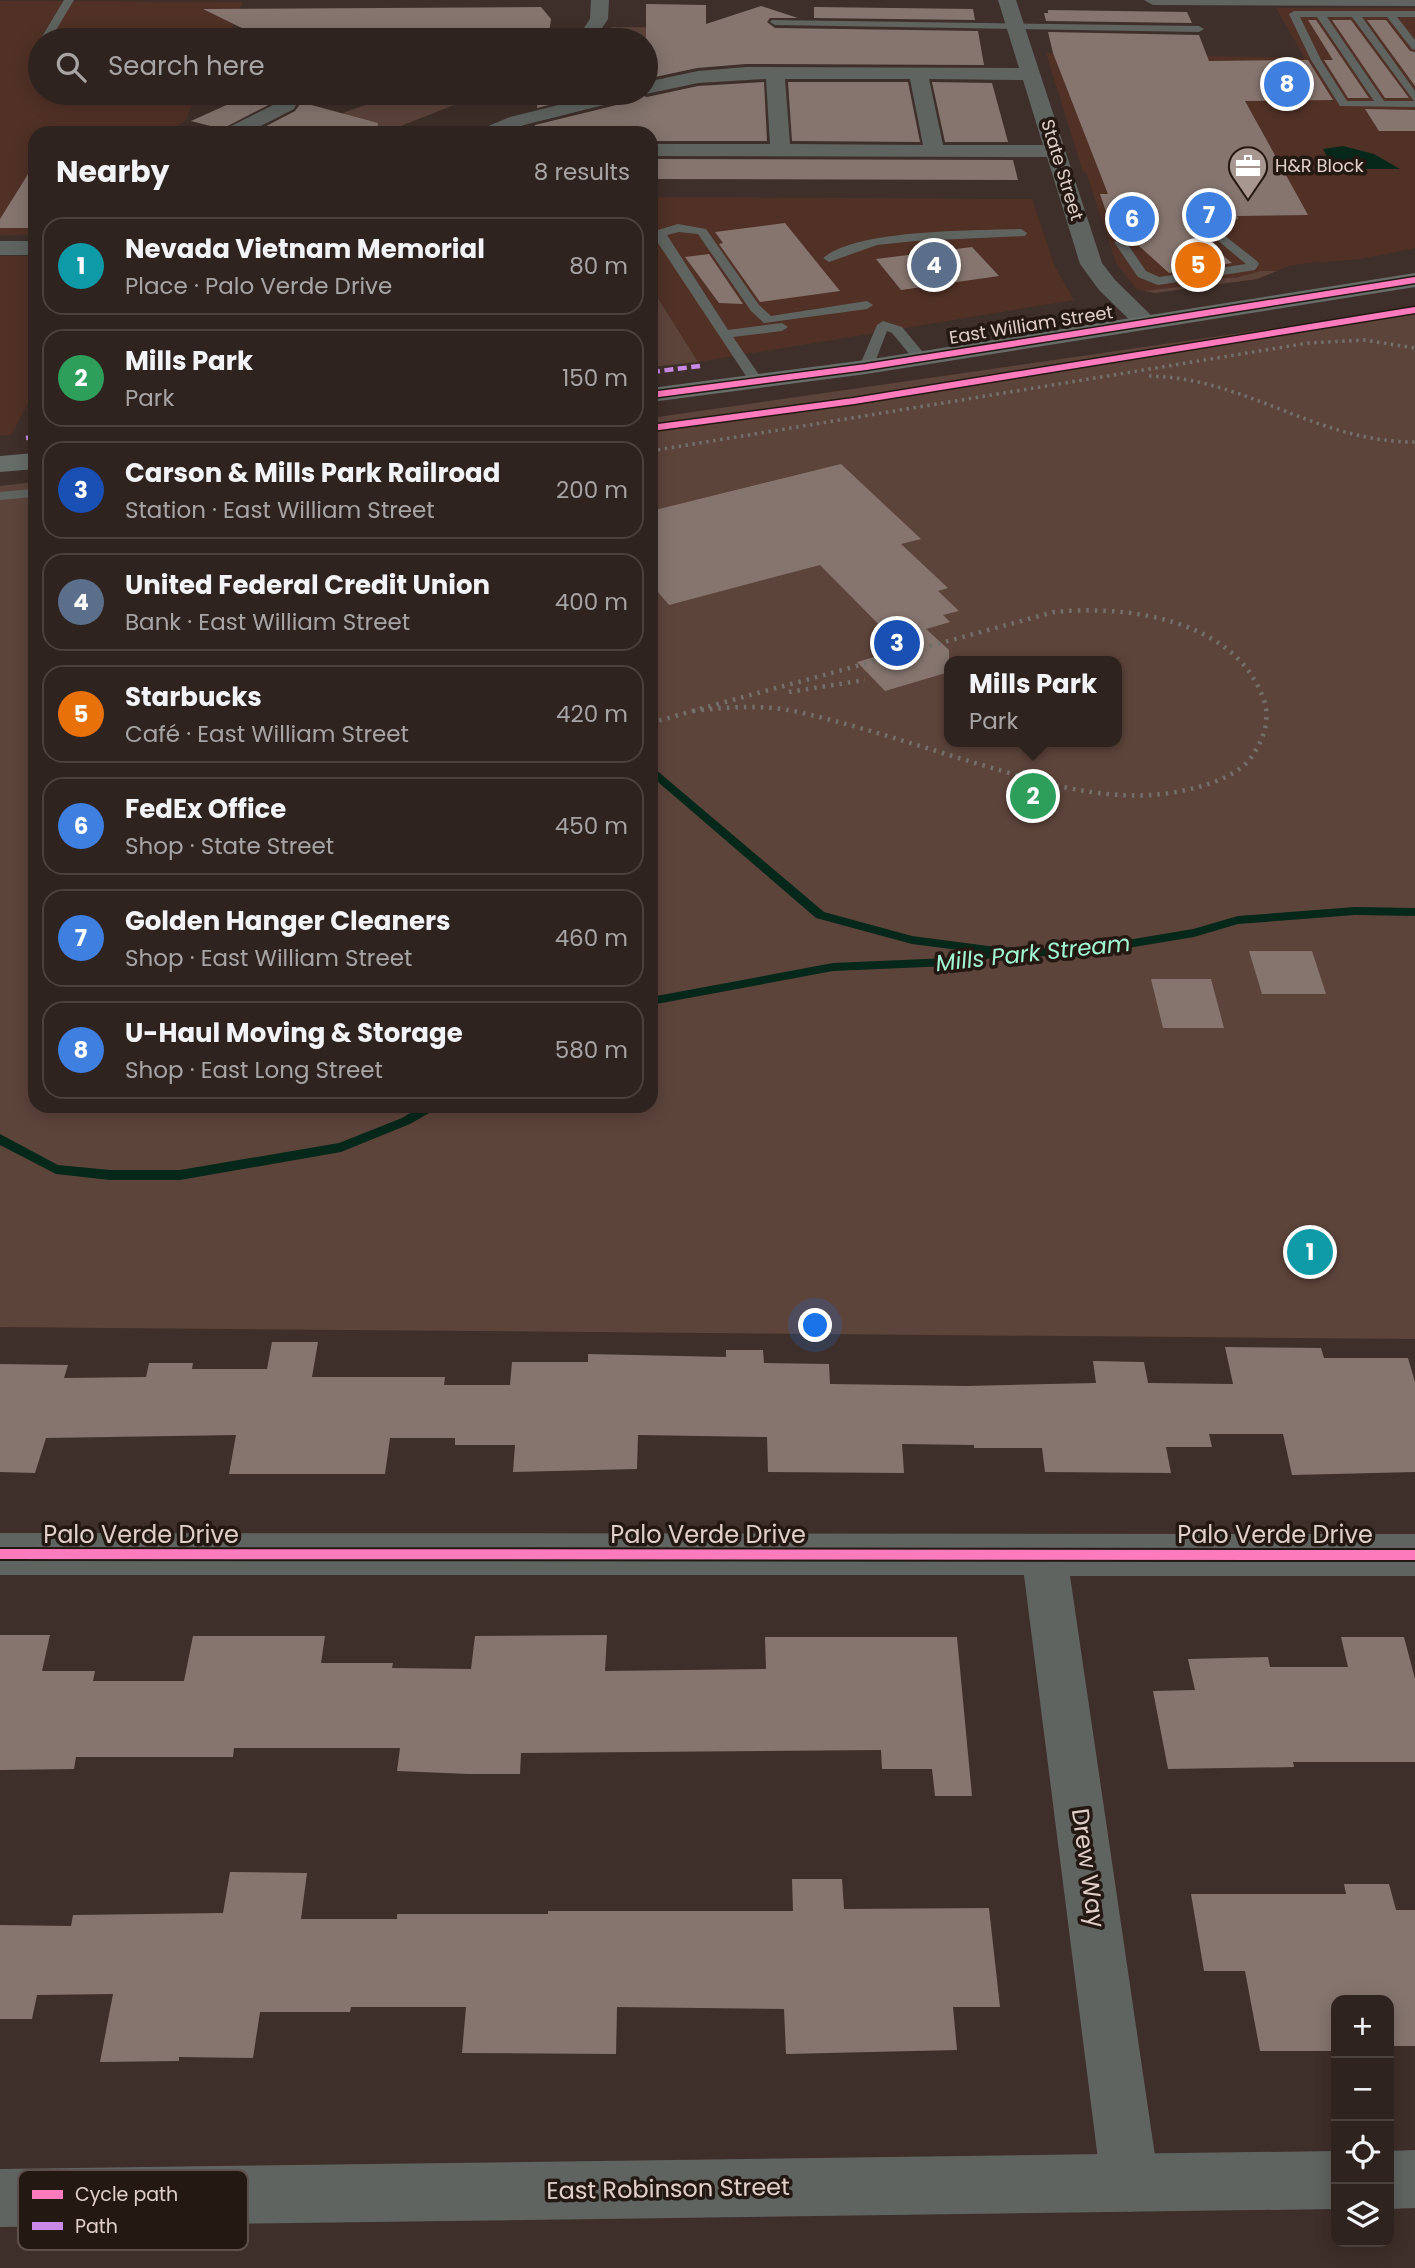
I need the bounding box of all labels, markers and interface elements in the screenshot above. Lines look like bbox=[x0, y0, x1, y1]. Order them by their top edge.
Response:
search box bbox=[28, 28, 658, 105]
icon: search bbox=[52, 48, 90, 86]
text: Search here bbox=[108, 48, 265, 84]
pin: 8 bbox=[1264, 58, 1310, 110]
street label: State Street bbox=[1035, 116, 1090, 223]
office icon: H&R Block bbox=[1227, 145, 1269, 200]
text: Nearby bbox=[56, 150, 170, 193]
place label: H&R Block bbox=[1275, 153, 1364, 178]
text: 8 results bbox=[534, 156, 630, 188]
pin: 7 bbox=[1186, 189, 1232, 241]
pin: 6 bbox=[1109, 193, 1155, 245]
text: Nevada Vietnam Memorial bbox=[125, 231, 485, 267]
pin: 4 bbox=[911, 239, 957, 291]
pin: 5 bbox=[1175, 239, 1221, 291]
text: 1 bbox=[77, 250, 85, 282]
text: 80 m bbox=[569, 250, 628, 282]
text: Place · Palo Verde Drive bbox=[125, 270, 392, 302]
street label: East William Street bbox=[947, 299, 1115, 350]
text: Mills Park bbox=[125, 343, 253, 379]
text: 2 bbox=[74, 362, 88, 394]
text: 150 m bbox=[562, 362, 628, 394]
text: Park bbox=[125, 382, 174, 414]
text: Carson & Mills Park Railroad bbox=[125, 455, 500, 491]
text: 3 bbox=[74, 474, 88, 506]
text: 200 m bbox=[556, 474, 628, 506]
text: Station · East William Street bbox=[125, 494, 435, 526]
text: United Federal Credit Union bbox=[125, 567, 490, 603]
text: 4 bbox=[73, 586, 89, 618]
text: 400 m bbox=[555, 586, 628, 618]
text: Bank · East William Street bbox=[125, 606, 410, 638]
pin: 3 bbox=[874, 617, 920, 669]
popup bbox=[944, 656, 1122, 747]
text: Mills Park bbox=[969, 666, 1097, 702]
text: Starbucks bbox=[125, 679, 262, 715]
text: 5 bbox=[74, 698, 88, 730]
text: 420 m bbox=[556, 698, 628, 730]
text: Park bbox=[969, 705, 1018, 737]
text: Café · East William Street bbox=[125, 718, 409, 750]
pin: 2 bbox=[1010, 770, 1056, 822]
text: FedEx Office bbox=[125, 791, 286, 827]
text: 6 bbox=[74, 810, 88, 842]
text: 450 m bbox=[555, 810, 628, 842]
text: Shop · State Street bbox=[125, 830, 334, 862]
text: Golden Hanger Cleaners bbox=[125, 903, 451, 939]
text: 7 bbox=[75, 922, 87, 954]
text: 460 m bbox=[555, 922, 628, 954]
water label: Mills Park Stream bbox=[934, 927, 1132, 979]
text: Shop · East William Street bbox=[125, 942, 412, 974]
text: U-Haul Moving & Storage bbox=[125, 1015, 463, 1051]
text: 8 bbox=[74, 1034, 88, 1066]
text: 580 m bbox=[555, 1034, 628, 1066]
text: Shop · East Long Street bbox=[125, 1054, 383, 1086]
pin: 1 bbox=[1287, 1226, 1333, 1278]
your location bbox=[798, 1308, 832, 1342]
street label: Palo Verde Drive bbox=[43, 1518, 239, 1551]
street label: Palo Verde Drive bbox=[610, 1518, 806, 1551]
street label: Palo Verde Drive bbox=[1177, 1518, 1373, 1551]
street label: Drew Way bbox=[1064, 1806, 1113, 1930]
map controls bbox=[1331, 1995, 1394, 2247]
button: + bbox=[1331, 1995, 1394, 2058]
button: − bbox=[1331, 2058, 1394, 2121]
button: locate bbox=[1331, 2121, 1394, 2184]
legend bbox=[18, 2170, 248, 2250]
street label: East Robinson Street bbox=[546, 2170, 790, 2207]
text: Cycle path bbox=[75, 2181, 178, 2208]
button: layers bbox=[1331, 2184, 1394, 2247]
text: Path bbox=[75, 2213, 118, 2240]

